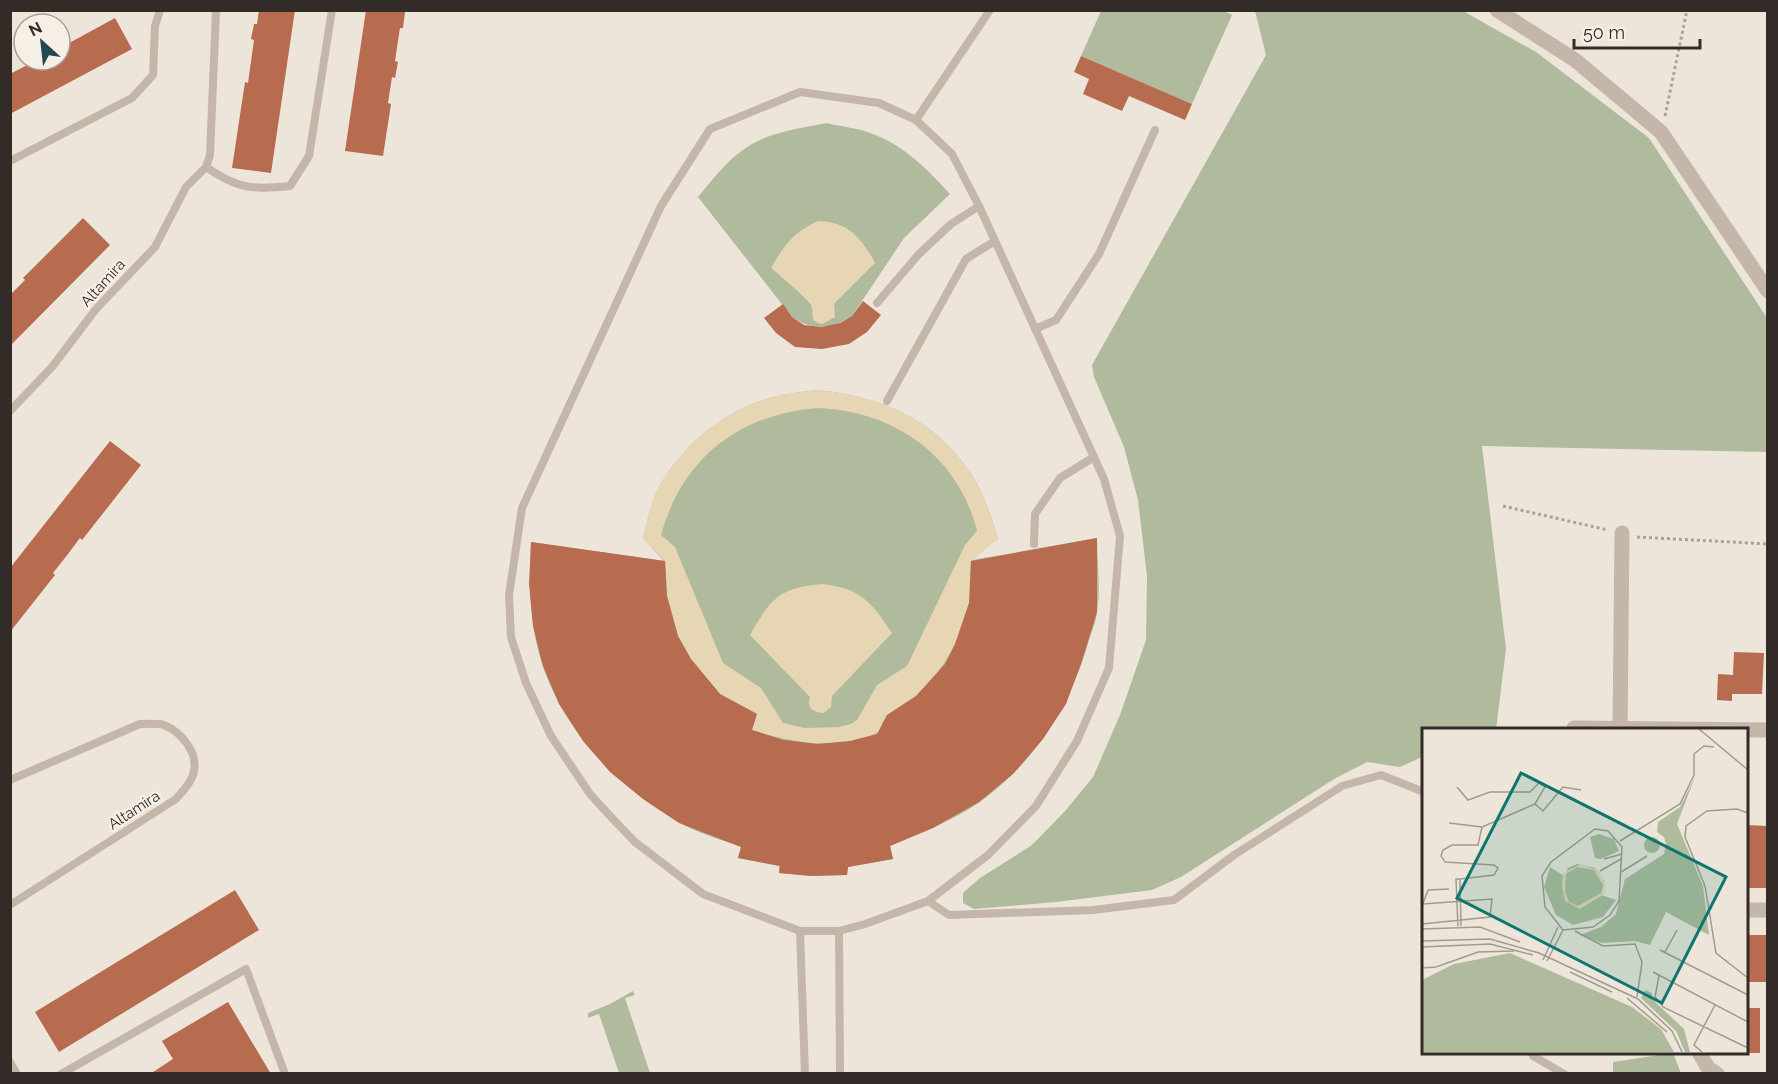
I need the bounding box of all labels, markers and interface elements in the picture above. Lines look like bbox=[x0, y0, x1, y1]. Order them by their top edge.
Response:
north arrow bbox=[12, 12, 72, 72]
scale bar bbox=[1574, 12, 1700, 50]
text: N bbox=[26, 18, 45, 40]
text: 50 m bbox=[1583, 22, 1625, 43]
street label: Altamira bbox=[77, 255, 129, 311]
inset map bbox=[1422, 728, 1748, 1054]
street label: Altamira bbox=[105, 787, 163, 833]

